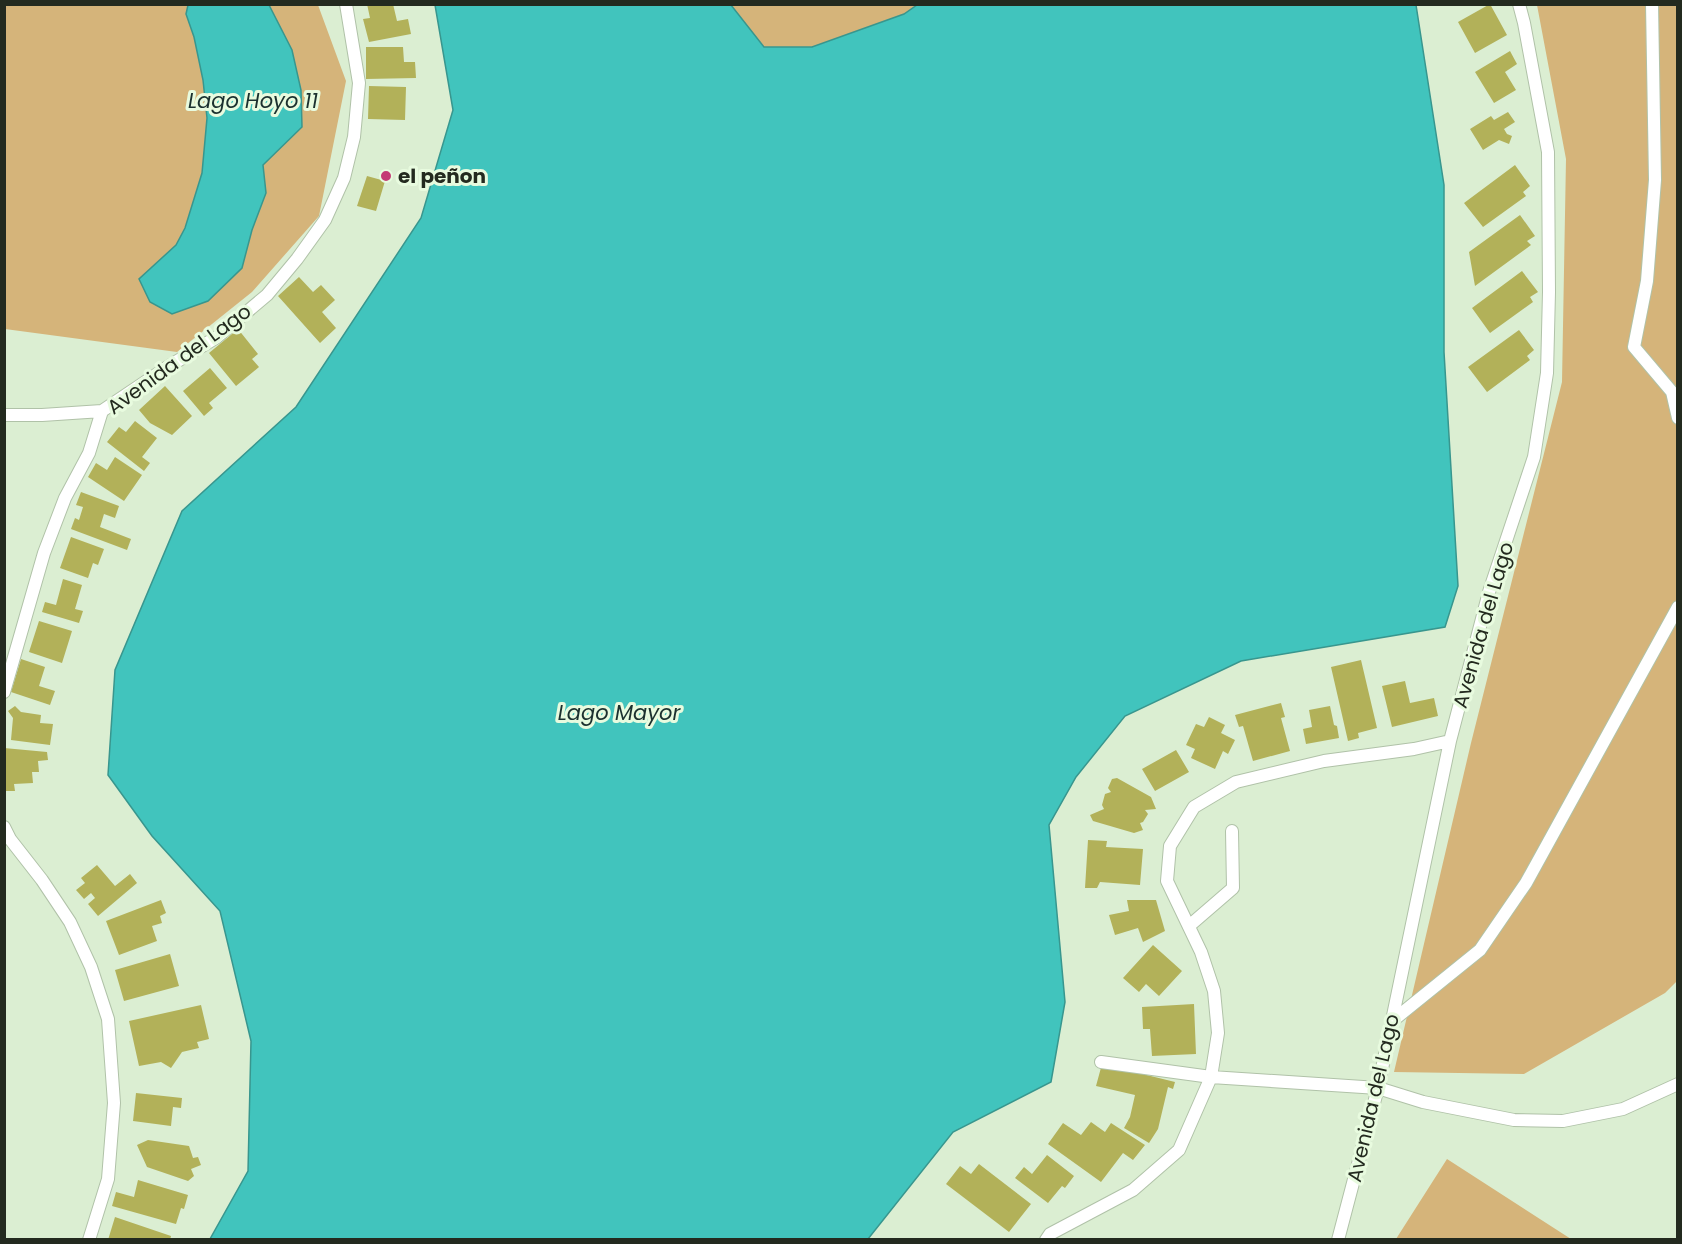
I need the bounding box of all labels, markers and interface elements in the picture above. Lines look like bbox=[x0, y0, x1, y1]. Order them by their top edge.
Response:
water label: Lago Hoyo 11 bbox=[188, 86, 318, 115]
place label: el peñon bbox=[398, 162, 486, 190]
marker: el peñon bbox=[379, 169, 393, 183]
street label: Avenida del Lago bbox=[101, 297, 257, 421]
street label: Avenida del Lago bbox=[1446, 539, 1520, 711]
water label: Lago Mayor bbox=[558, 698, 681, 727]
street label: Avenida del Lago bbox=[1340, 1011, 1406, 1185]

